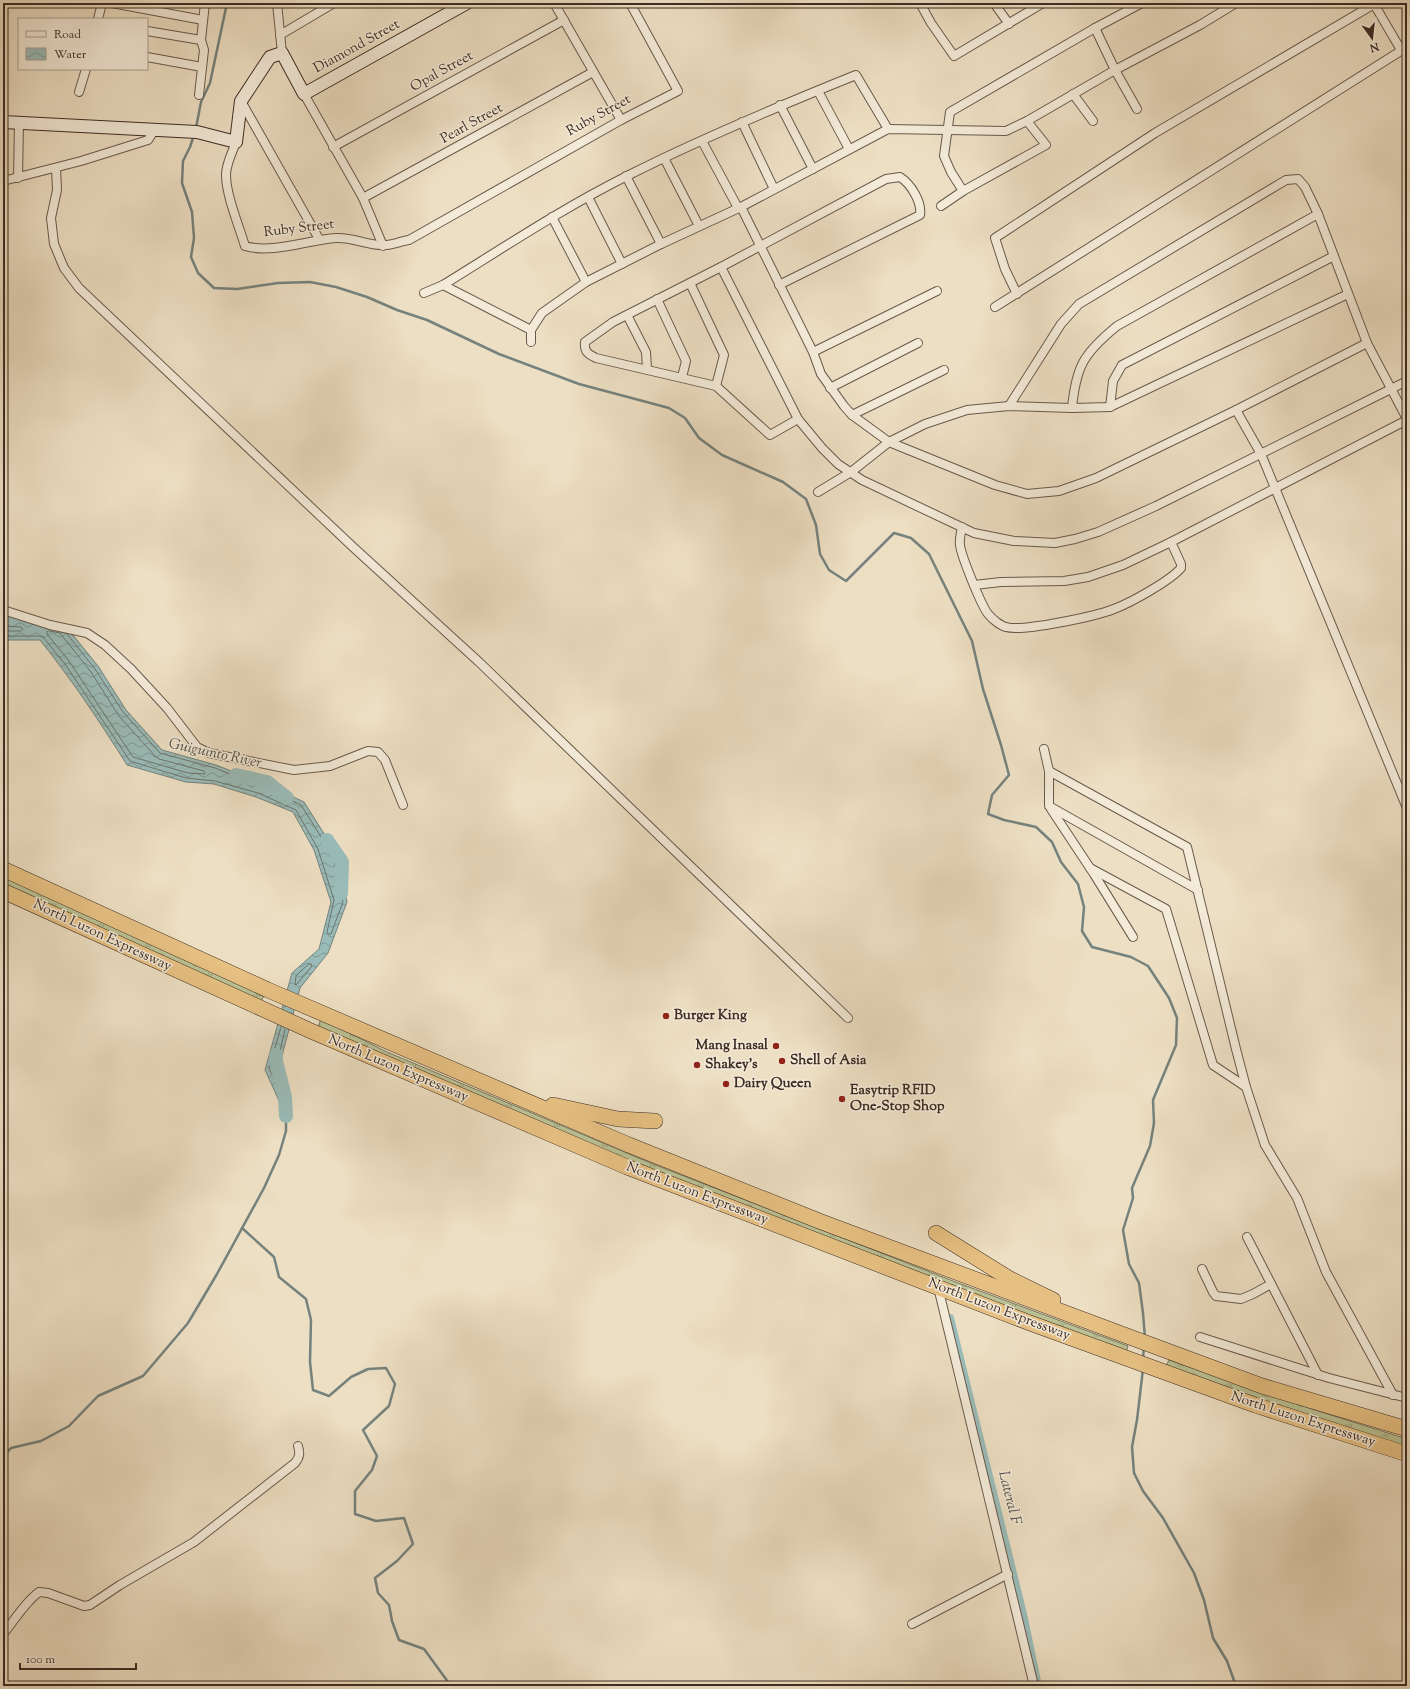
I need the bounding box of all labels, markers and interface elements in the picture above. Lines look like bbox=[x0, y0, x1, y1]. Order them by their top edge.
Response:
street label: Diamond Street bbox=[310, 15, 404, 79]
legend bbox=[18, 18, 148, 70]
north arrow bbox=[1352, 18, 1392, 58]
text: Road bbox=[54, 26, 81, 44]
text: N bbox=[1368, 38, 1382, 56]
text: Water bbox=[54, 46, 87, 64]
street label: Opal Street bbox=[407, 46, 477, 98]
street label: Ruby Street bbox=[563, 90, 635, 142]
street label: Pearl Street bbox=[437, 99, 507, 149]
street label: Ruby Street bbox=[263, 215, 336, 243]
water label: Guiguinto River bbox=[167, 734, 264, 774]
street label: North Luzon Expressway bbox=[29, 895, 175, 977]
place label: Burger King bbox=[674, 1006, 747, 1026]
marker: Burger King bbox=[661, 1011, 671, 1021]
street label: North Luzon Expressway bbox=[325, 1030, 471, 1108]
place label: Mang Inasal bbox=[696, 1036, 768, 1056]
marker: Mang Inasal bbox=[771, 1041, 781, 1051]
place label: Shell of Asia bbox=[790, 1051, 867, 1071]
place label: Shakey's bbox=[705, 1055, 758, 1075]
marker: Shell of Asia bbox=[777, 1056, 787, 1066]
marker: Shakey's bbox=[692, 1060, 702, 1070]
place label: Dairy Queen bbox=[734, 1074, 813, 1094]
marker: Dairy Queen bbox=[721, 1079, 731, 1089]
place label: Easytrip RFID One-Stop Shop bbox=[850, 1081, 945, 1117]
marker: Easytrip RFID One-Stop Shop bbox=[837, 1094, 847, 1104]
street label: North Luzon Expressway bbox=[623, 1158, 771, 1230]
street label: North Luzon Expressway bbox=[925, 1274, 1073, 1346]
street label: North Luzon Expressway bbox=[1228, 1387, 1378, 1453]
water label: Lateral F bbox=[992, 1469, 1026, 1527]
scale bar bbox=[20, 1645, 136, 1671]
text: 100 m bbox=[26, 1651, 55, 1669]

